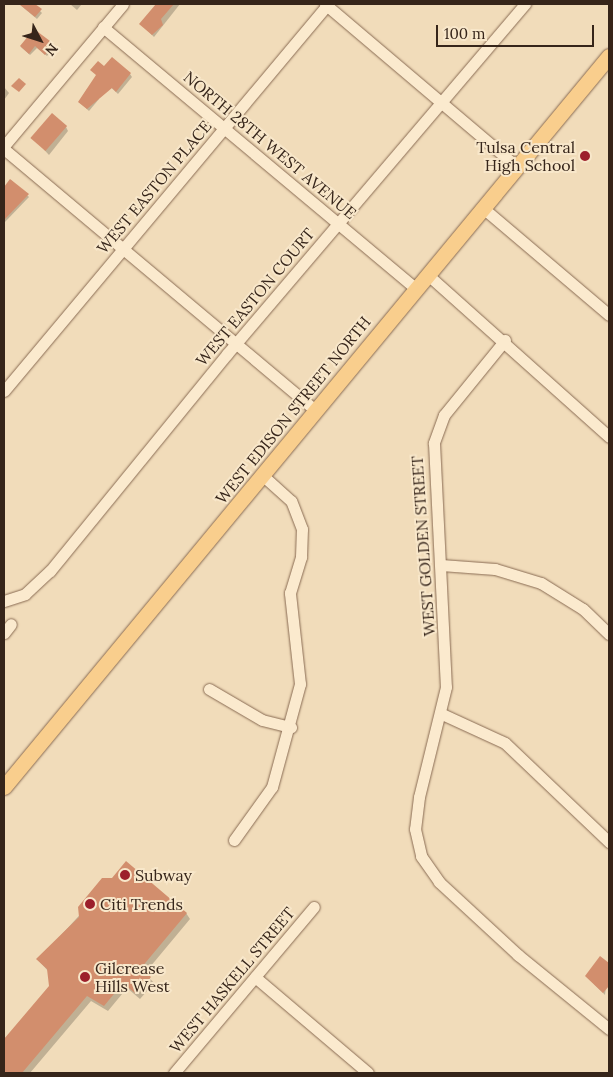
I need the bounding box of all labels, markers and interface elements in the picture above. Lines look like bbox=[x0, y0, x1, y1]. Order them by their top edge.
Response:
north arrow bbox=[15, 15, 65, 65]
scale bar bbox=[438, 15, 596, 47]
text: 100 m bbox=[444, 24, 485, 43]
text: N bbox=[41, 40, 62, 60]
street label: NORTH 28TH WEST AVENUE bbox=[180, 67, 360, 223]
street label: WEST EASTON PLACE bbox=[93, 117, 215, 257]
place label: Tulsa Central High School bbox=[476, 137, 575, 175]
marker: Tulsa Central High School bbox=[579, 150, 591, 162]
street label: WEST EASTON COURT bbox=[192, 224, 318, 370]
street label: WEST EDISON STREET NORTH bbox=[211, 312, 375, 508]
street label: WEST GOLDEN STREET bbox=[407, 455, 439, 637]
place label: Subway bbox=[135, 865, 192, 885]
marker: Subway bbox=[119, 869, 131, 881]
place label: Citi Trends bbox=[100, 894, 183, 914]
marker: Citi Trends bbox=[84, 898, 96, 910]
street label: WEST HASKELL STREET bbox=[165, 903, 299, 1057]
place label: Gilcrease Hills West bbox=[95, 958, 170, 996]
marker: Gilcrease Hills West bbox=[79, 971, 91, 983]

